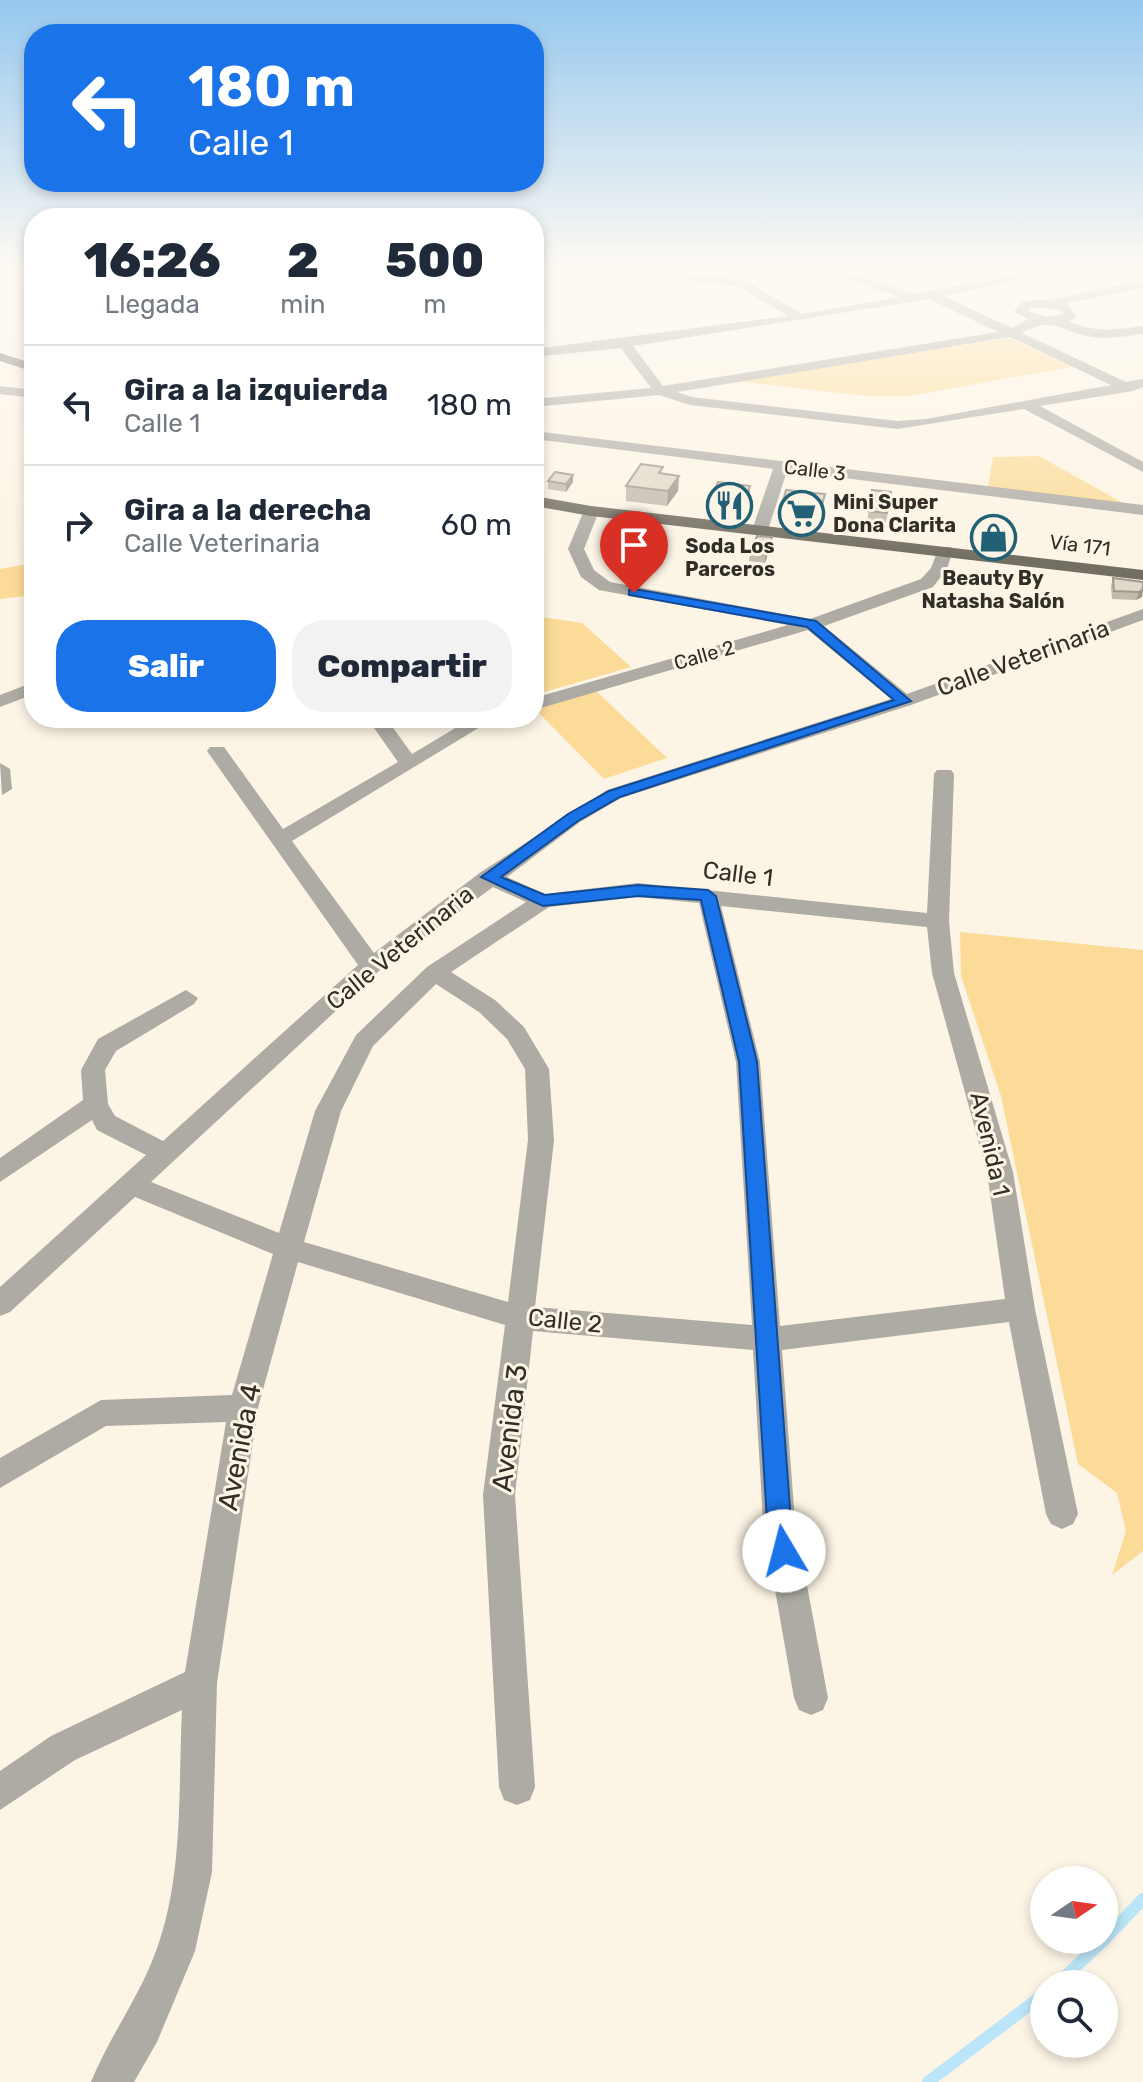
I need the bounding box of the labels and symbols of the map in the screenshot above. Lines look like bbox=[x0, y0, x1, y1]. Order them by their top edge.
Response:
street label: Calle 3 bbox=[783, 454, 847, 486]
restaurant icon: Soda Los Parceros bbox=[706, 482, 754, 530]
supermarket icon: Mini Super Dona Clarita bbox=[778, 489, 826, 537]
place label: Mini Super Dona Clarita bbox=[833, 490, 956, 537]
pin bbox=[600, 511, 668, 593]
shop icon: Beauty By Natasha Salón bbox=[969, 514, 1017, 562]
street label: Vía 171 bbox=[1048, 529, 1112, 561]
place label: Soda Los Parceros bbox=[685, 534, 775, 581]
place label: Beauty By Natasha Salón bbox=[921, 566, 1065, 613]
street label: Calle Veterinaria bbox=[933, 614, 1113, 702]
street label: Calle 2 bbox=[671, 635, 737, 675]
street label: Calle 1 bbox=[701, 856, 775, 892]
street label: Calle Veterinaria bbox=[321, 880, 479, 1016]
street label: Avenida 1 bbox=[964, 1089, 1016, 1199]
street label: Calle 2 bbox=[527, 1303, 603, 1339]
street label: Avenida 3 bbox=[485, 1362, 534, 1494]
street label: Avenida 4 bbox=[211, 1381, 268, 1513]
position arrow bbox=[742, 1509, 826, 1593]
north arrow bbox=[1030, 1866, 1118, 1954]

